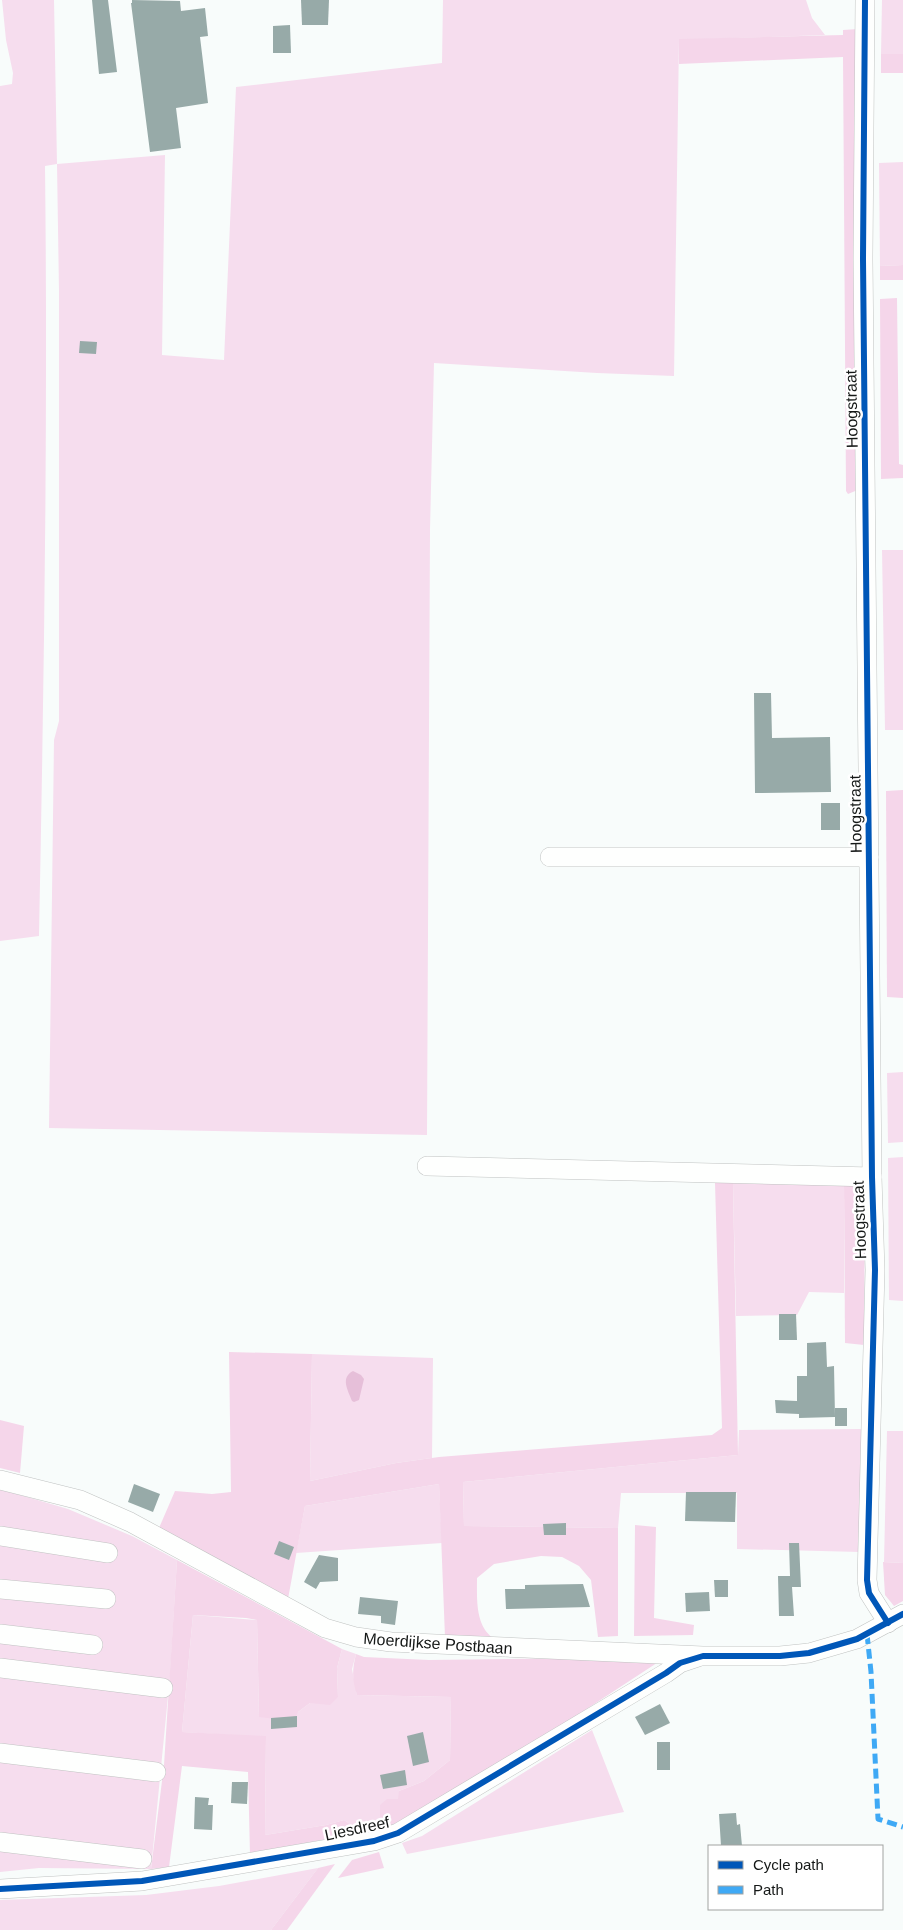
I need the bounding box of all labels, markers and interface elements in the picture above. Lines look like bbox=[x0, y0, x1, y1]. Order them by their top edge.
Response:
street label: Hoogstraat bbox=[842, 369, 861, 448]
street label: Hoogstraat bbox=[846, 774, 865, 853]
street label: Hoogstraat bbox=[850, 1180, 869, 1259]
street label: Moerdijkse Postbaan bbox=[363, 1630, 513, 1657]
street label: Liesdreef bbox=[323, 1813, 392, 1844]
legend bbox=[708, 1845, 883, 1910]
text: Cycle path bbox=[753, 1856, 824, 1873]
text: Path bbox=[753, 1881, 784, 1898]

